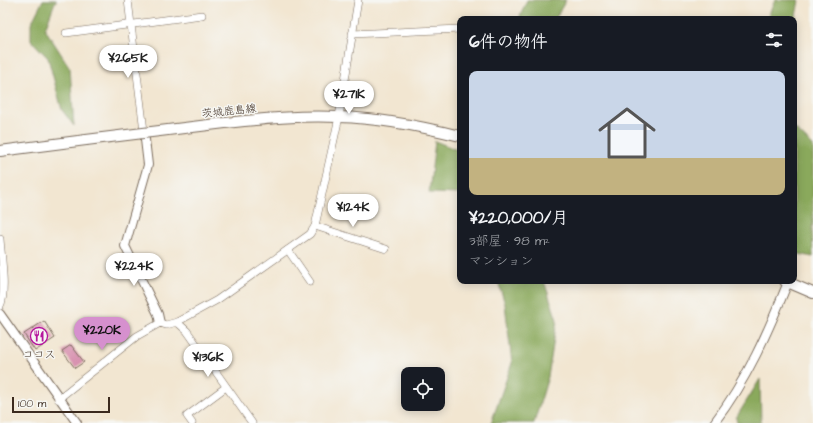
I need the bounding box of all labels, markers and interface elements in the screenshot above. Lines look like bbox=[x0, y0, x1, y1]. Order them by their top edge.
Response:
icon: filters bbox=[763, 29, 785, 51]
text: 6件の物件 bbox=[469, 30, 548, 54]
pin: ¥265K bbox=[100, 45, 156, 79]
text: ¥265K bbox=[108, 49, 148, 67]
pin: ¥271K bbox=[321, 81, 377, 115]
text: ¥271K bbox=[333, 85, 365, 103]
icon: home bbox=[591, 97, 663, 169]
street label: 茨城鹿島線 bbox=[201, 101, 257, 121]
pin: ¥124K bbox=[325, 194, 381, 228]
text: ¥124K bbox=[337, 198, 369, 216]
text: ¥220,000/月 bbox=[469, 206, 568, 230]
text: 3部屋 · 98 m² bbox=[469, 232, 550, 250]
text: マンション bbox=[469, 252, 533, 270]
pin: ¥224K bbox=[106, 253, 162, 287]
text: ¥224K bbox=[115, 257, 153, 275]
pin: ¥220K bbox=[74, 317, 130, 351]
text: ¥220K bbox=[83, 321, 121, 339]
restaurant icon: ココス bbox=[29, 326, 49, 346]
pin: ¥136K bbox=[180, 344, 236, 378]
place label: ココス bbox=[23, 347, 56, 362]
text: ¥136K bbox=[192, 348, 224, 366]
map controls bbox=[401, 367, 445, 411]
button: locate bbox=[401, 367, 445, 411]
scale bar bbox=[12, 395, 110, 414]
text: 100 m bbox=[18, 396, 46, 411]

